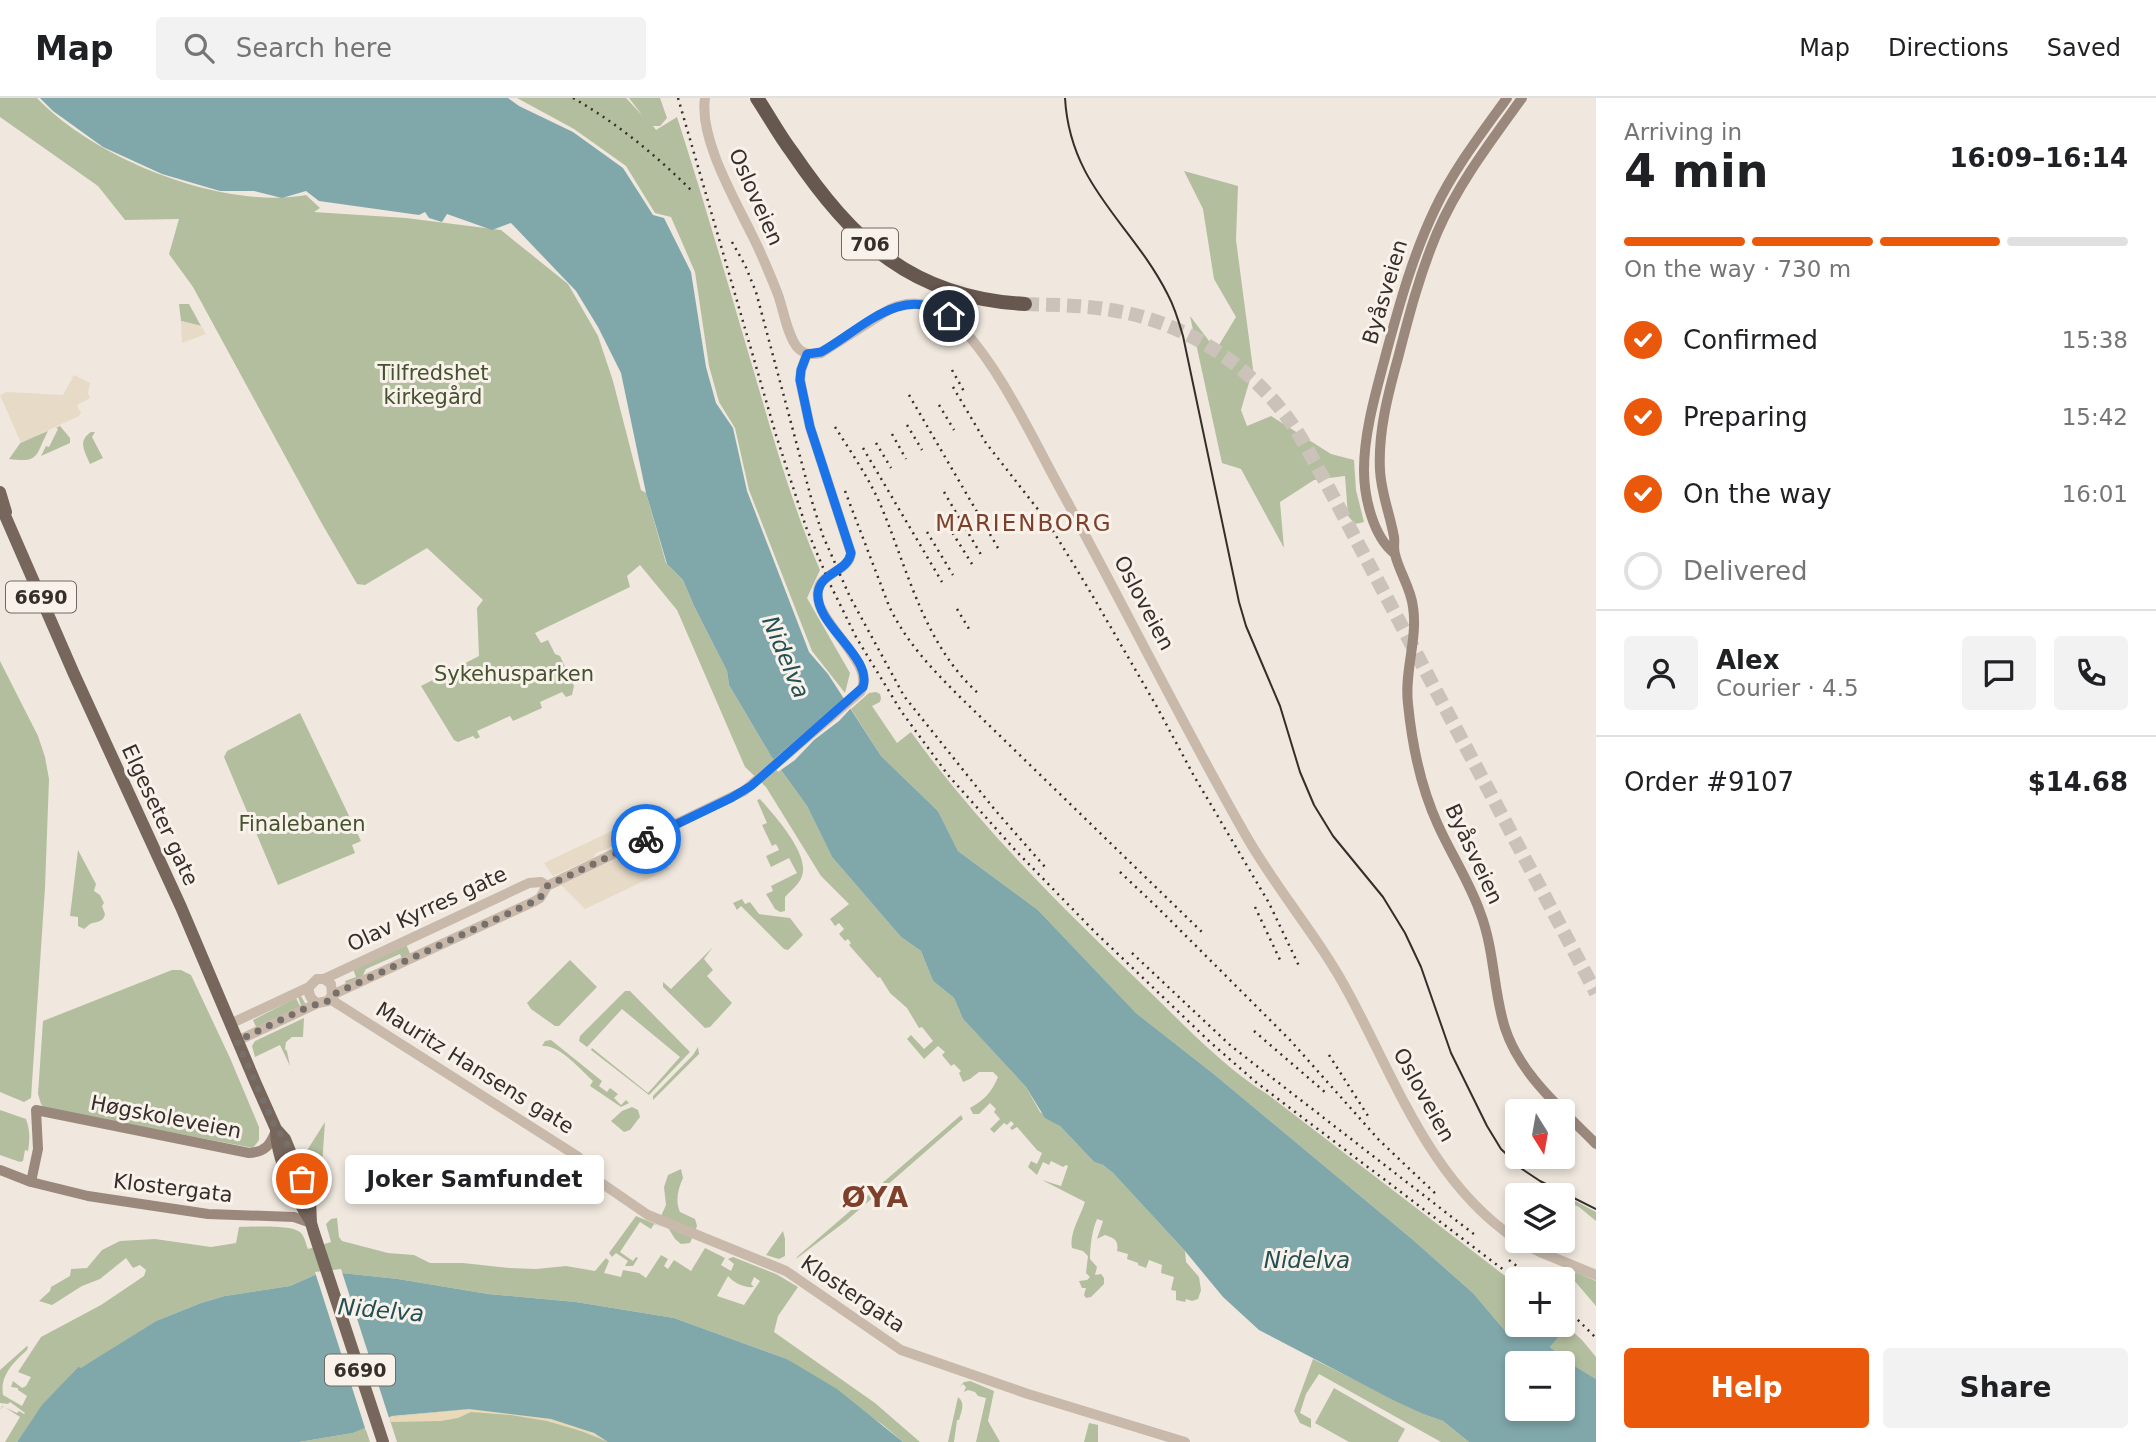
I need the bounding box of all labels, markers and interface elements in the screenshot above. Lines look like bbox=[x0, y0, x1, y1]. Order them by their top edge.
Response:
search box bbox=[156, 17, 646, 80]
text: Map bbox=[35, 29, 114, 68]
icon: search bbox=[180, 29, 218, 67]
text: Search here bbox=[236, 33, 392, 63]
text: Map bbox=[1799, 34, 1850, 62]
text: Directions bbox=[1888, 34, 2009, 62]
text: Saved bbox=[2047, 34, 2121, 62]
text: Arriving in bbox=[1624, 119, 1742, 145]
text: 16:09–16:14 bbox=[1949, 143, 2128, 173]
text: 4 min bbox=[1624, 144, 1768, 198]
street label: Osloveien bbox=[724, 145, 788, 249]
road number: 706 bbox=[842, 228, 898, 260]
street label: Byåsveien bbox=[1357, 237, 1412, 347]
text: On the way · 730 m bbox=[1624, 256, 1851, 282]
pin bbox=[919, 286, 979, 346]
icon: home bbox=[930, 297, 968, 335]
icon: check bbox=[1624, 321, 1662, 359]
text: Confirmed bbox=[1683, 325, 1818, 355]
text: 15:38 bbox=[2062, 327, 2128, 353]
park label: Tilfredshet kirkegård bbox=[376, 361, 489, 409]
icon: check bbox=[1624, 398, 1662, 436]
text: Preparing bbox=[1683, 402, 1808, 432]
text: 15:42 bbox=[2062, 404, 2128, 430]
icon: check bbox=[1624, 475, 1662, 513]
text: On the way bbox=[1683, 479, 1832, 509]
text: 16:01 bbox=[2062, 481, 2128, 507]
district label: MARIENBORG bbox=[935, 510, 1113, 536]
street label: Osloveien bbox=[1109, 552, 1179, 654]
text: Delivered bbox=[1683, 556, 1807, 586]
road number: 6690 bbox=[6, 582, 76, 612]
water label: Nidelva bbox=[757, 612, 815, 702]
button: person bbox=[1624, 636, 1698, 710]
button: chat bbox=[1962, 636, 2036, 710]
button: phone bbox=[2054, 636, 2128, 710]
text: Alex bbox=[1716, 645, 1779, 675]
park label: Sykehusparken bbox=[434, 662, 594, 686]
text: Courier · 4.5 bbox=[1716, 675, 1859, 701]
street label: Elgeseter gate bbox=[117, 741, 203, 889]
text: Order #9107 bbox=[1624, 767, 1794, 797]
text: $14.68 bbox=[2028, 767, 2128, 797]
street label: Byåsveien bbox=[1440, 800, 1509, 908]
courier bbox=[611, 804, 681, 874]
park label: Finalebanen bbox=[238, 812, 366, 836]
icon: bike bbox=[627, 820, 665, 858]
street label: Olav Kyrres gate bbox=[343, 861, 511, 957]
street label: Mauritz Hansens gate bbox=[372, 997, 578, 1139]
street label: Osloveien bbox=[1388, 1044, 1460, 1146]
street label: Høgskoleveien bbox=[88, 1091, 244, 1143]
north arrow bbox=[1505, 1099, 1575, 1169]
map controls bbox=[1505, 1099, 1575, 1421]
pin bbox=[272, 1149, 332, 1209]
callout: Joker Samfundet bbox=[344, 1154, 603, 1204]
icon: bag bbox=[283, 1160, 321, 1198]
text: Joker Samfundet bbox=[367, 1166, 582, 1192]
street label: Klostergata bbox=[112, 1169, 234, 1207]
district label: ØYA bbox=[842, 1181, 910, 1214]
button: layers bbox=[1505, 1183, 1575, 1253]
water label: Nidelva bbox=[1264, 1247, 1350, 1273]
street label: Klostergata bbox=[796, 1250, 910, 1338]
button: + bbox=[1505, 1267, 1575, 1337]
water label: Nidelva bbox=[337, 1293, 425, 1327]
button: Help bbox=[1624, 1348, 1869, 1428]
button: Share bbox=[1883, 1348, 2128, 1428]
button: − bbox=[1505, 1351, 1575, 1421]
road number: 6690 bbox=[325, 1354, 395, 1386]

